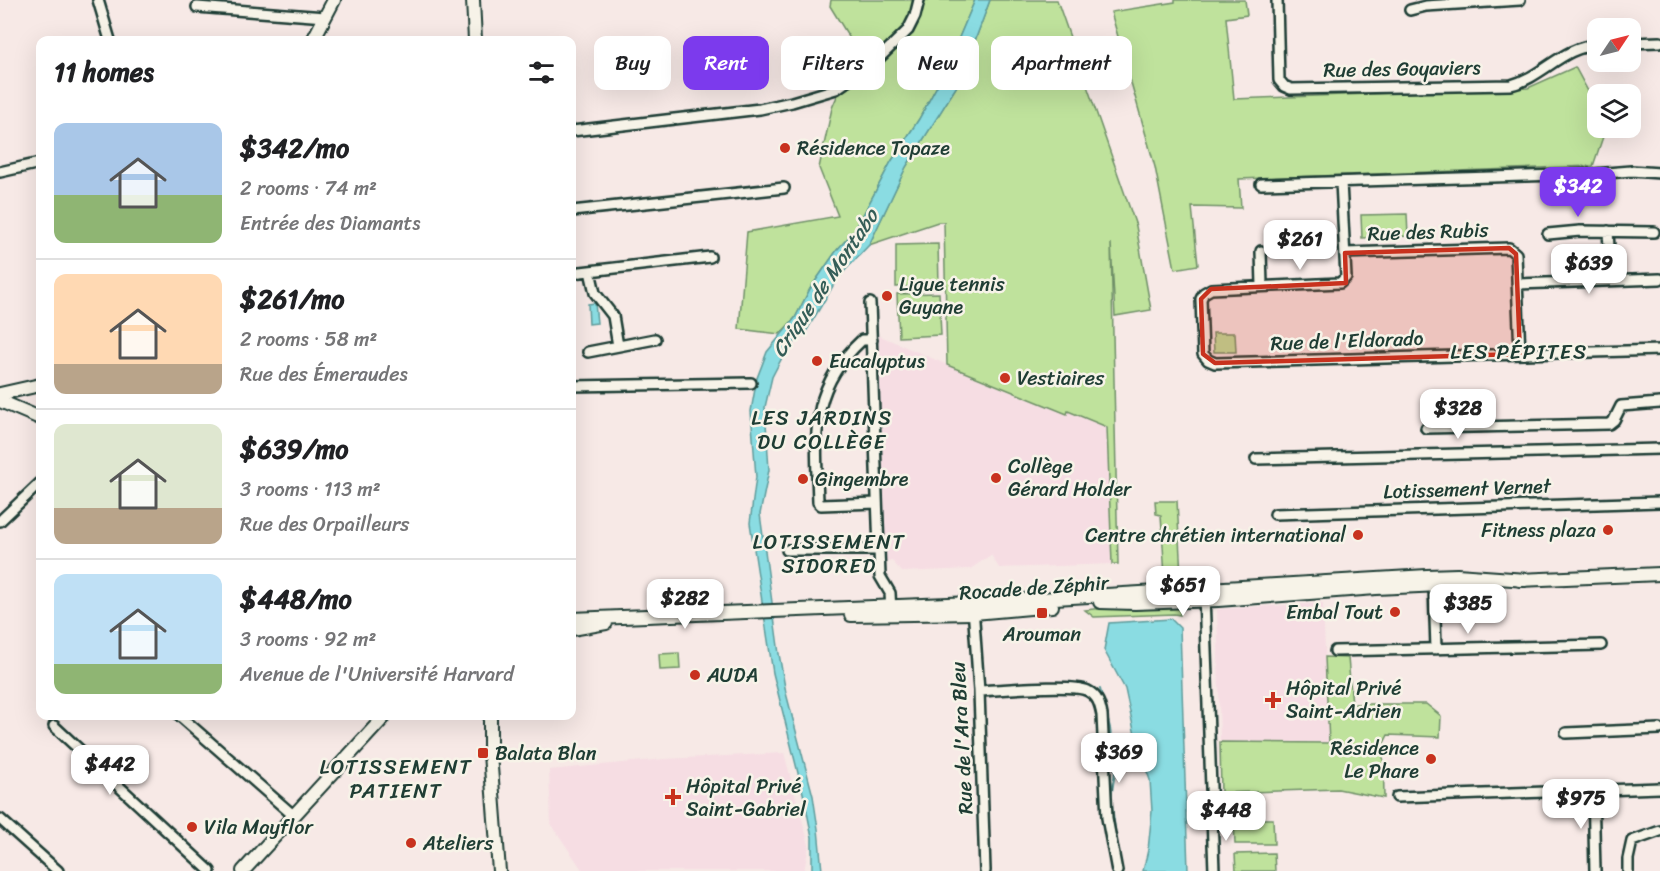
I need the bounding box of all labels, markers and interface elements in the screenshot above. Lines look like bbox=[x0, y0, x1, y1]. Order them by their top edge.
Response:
north arrow bbox=[1587, 18, 1641, 72]
map controls bbox=[1587, 18, 1641, 138]
chip: Buy bbox=[594, 36, 671, 90]
chip: Rent bbox=[683, 36, 769, 90]
chip: Filters bbox=[781, 36, 885, 90]
chip: New bbox=[897, 36, 979, 90]
chip: Apartment bbox=[991, 36, 1132, 90]
text: 11 homes bbox=[54, 49, 154, 95]
street label: Rue des Goyaviers bbox=[1323, 50, 1482, 88]
icon: filters bbox=[525, 56, 558, 89]
button: layers bbox=[1587, 84, 1641, 138]
text: $342/mo bbox=[240, 125, 349, 171]
place label: Résidence Topaze bbox=[797, 131, 950, 166]
marker: Résidence Topaze bbox=[778, 141, 792, 155]
icon: home bbox=[102, 147, 174, 219]
pin: $342 bbox=[1542, 167, 1614, 218]
text: $342 bbox=[1554, 169, 1602, 204]
text: 2 rooms · 74 m² bbox=[240, 171, 377, 206]
water label: Crique de Montabo bbox=[761, 199, 890, 365]
text: Entrée des Diamants bbox=[240, 206, 420, 241]
street label: Rue des Rubis bbox=[1367, 212, 1490, 252]
pin: $261 bbox=[1264, 220, 1336, 271]
text: $261 bbox=[1278, 222, 1322, 257]
pin: $639 bbox=[1553, 244, 1625, 295]
text: $639 bbox=[1565, 246, 1613, 281]
place label: Ligue tennis Guyane bbox=[899, 267, 1006, 325]
text: $261/mo bbox=[240, 276, 345, 322]
marker: Ligue tennis Guyane bbox=[880, 289, 894, 303]
icon: home bbox=[102, 298, 174, 370]
street label: Rue de l'Eldorado bbox=[1270, 321, 1424, 361]
text: 2 rooms · 58 m² bbox=[240, 322, 377, 357]
district label: LES PÉPITES bbox=[1450, 333, 1588, 371]
place label: Eucalyptus bbox=[829, 344, 926, 379]
marker: Eucalyptus bbox=[810, 354, 824, 368]
text: Rue des Émeraudes bbox=[240, 357, 408, 392]
place label: Vestiaires bbox=[1017, 361, 1105, 396]
marker: Vestiaires bbox=[998, 371, 1012, 385]
pin: $328 bbox=[1422, 389, 1494, 440]
text: $328 bbox=[1434, 391, 1482, 426]
district label: LES JARDINS DU COLLÈGE bbox=[751, 399, 893, 461]
text: $639/mo bbox=[240, 426, 349, 472]
icon: home bbox=[102, 448, 174, 520]
place label: Collège Gérard Holder bbox=[1008, 449, 1132, 507]
place label: Gingembre bbox=[815, 462, 909, 497]
street label: Lotissement Vernet bbox=[1383, 469, 1552, 509]
marker: Collège Gérard Holder bbox=[989, 471, 1003, 485]
text: 3 rooms · 113 m² bbox=[240, 472, 381, 507]
marker: Gingembre bbox=[796, 472, 810, 486]
text: Rue des Orpailleurs bbox=[240, 507, 409, 542]
place label: Fitness plaza bbox=[1481, 513, 1596, 548]
place label: Centre chrétien international bbox=[1085, 518, 1346, 553]
district label: LOTISSEMENT SIDORED bbox=[753, 523, 905, 585]
marker: Fitness plaza bbox=[1601, 523, 1615, 537]
marker: Centre chrétien international bbox=[1351, 528, 1365, 542]
street label: Rocade de Zéphir bbox=[958, 565, 1111, 611]
pin: $651 bbox=[1147, 566, 1219, 617]
text: $651 bbox=[1160, 568, 1206, 603]
text: $448/mo bbox=[240, 576, 352, 622]
pin: $282 bbox=[649, 579, 721, 630]
text: $282 bbox=[661, 581, 709, 616]
pin: $385 bbox=[1432, 584, 1504, 635]
text: $385 bbox=[1444, 586, 1492, 621]
place label: Embal Tout bbox=[1286, 595, 1383, 630]
icon: home bbox=[102, 598, 174, 670]
marker: Embal Tout bbox=[1388, 605, 1402, 619]
marker: Arouman bbox=[1035, 606, 1049, 620]
place label: Arouman bbox=[1002, 617, 1081, 652]
text: 3 rooms · 92 m² bbox=[240, 622, 376, 657]
text: Avenue de l'Université Harvard bbox=[240, 657, 514, 692]
place label: AUDA bbox=[706, 658, 758, 693]
street label: Rue de l'Ara Bleu bbox=[941, 661, 983, 815]
marker: AUDA bbox=[688, 668, 702, 682]
place label: Hôpital Privé Saint-Adrien bbox=[1286, 671, 1402, 729]
marker: Hôpital Privé Saint-Adrien bbox=[1264, 691, 1282, 709]
place label: Résidence Le Phare bbox=[1331, 731, 1419, 789]
pin: $369 bbox=[1083, 733, 1155, 784]
text: $369 bbox=[1095, 735, 1143, 770]
place label: Balata Blan bbox=[495, 736, 597, 771]
pin: $442 bbox=[74, 745, 146, 796]
marker: Balata Blan bbox=[476, 746, 490, 760]
text: $442 bbox=[85, 747, 135, 782]
district label: LOTISSEMENT PATIENT bbox=[320, 748, 472, 810]
marker: Résidence Le Phare bbox=[1424, 752, 1438, 766]
place label: Hôpital Privé Saint-Gabriel bbox=[686, 769, 807, 827]
pin: $975 bbox=[1545, 779, 1617, 830]
text: $975 bbox=[1556, 781, 1606, 816]
marker: Hôpital Privé Saint-Gabriel bbox=[664, 788, 682, 806]
pin: $448 bbox=[1190, 791, 1262, 842]
text: $448 bbox=[1201, 793, 1251, 828]
place label: Vila Mayflor bbox=[204, 810, 314, 845]
marker: Vila Mayflor bbox=[185, 820, 199, 834]
place label: Ateliers bbox=[422, 826, 494, 861]
marker: Ateliers bbox=[404, 836, 418, 850]

